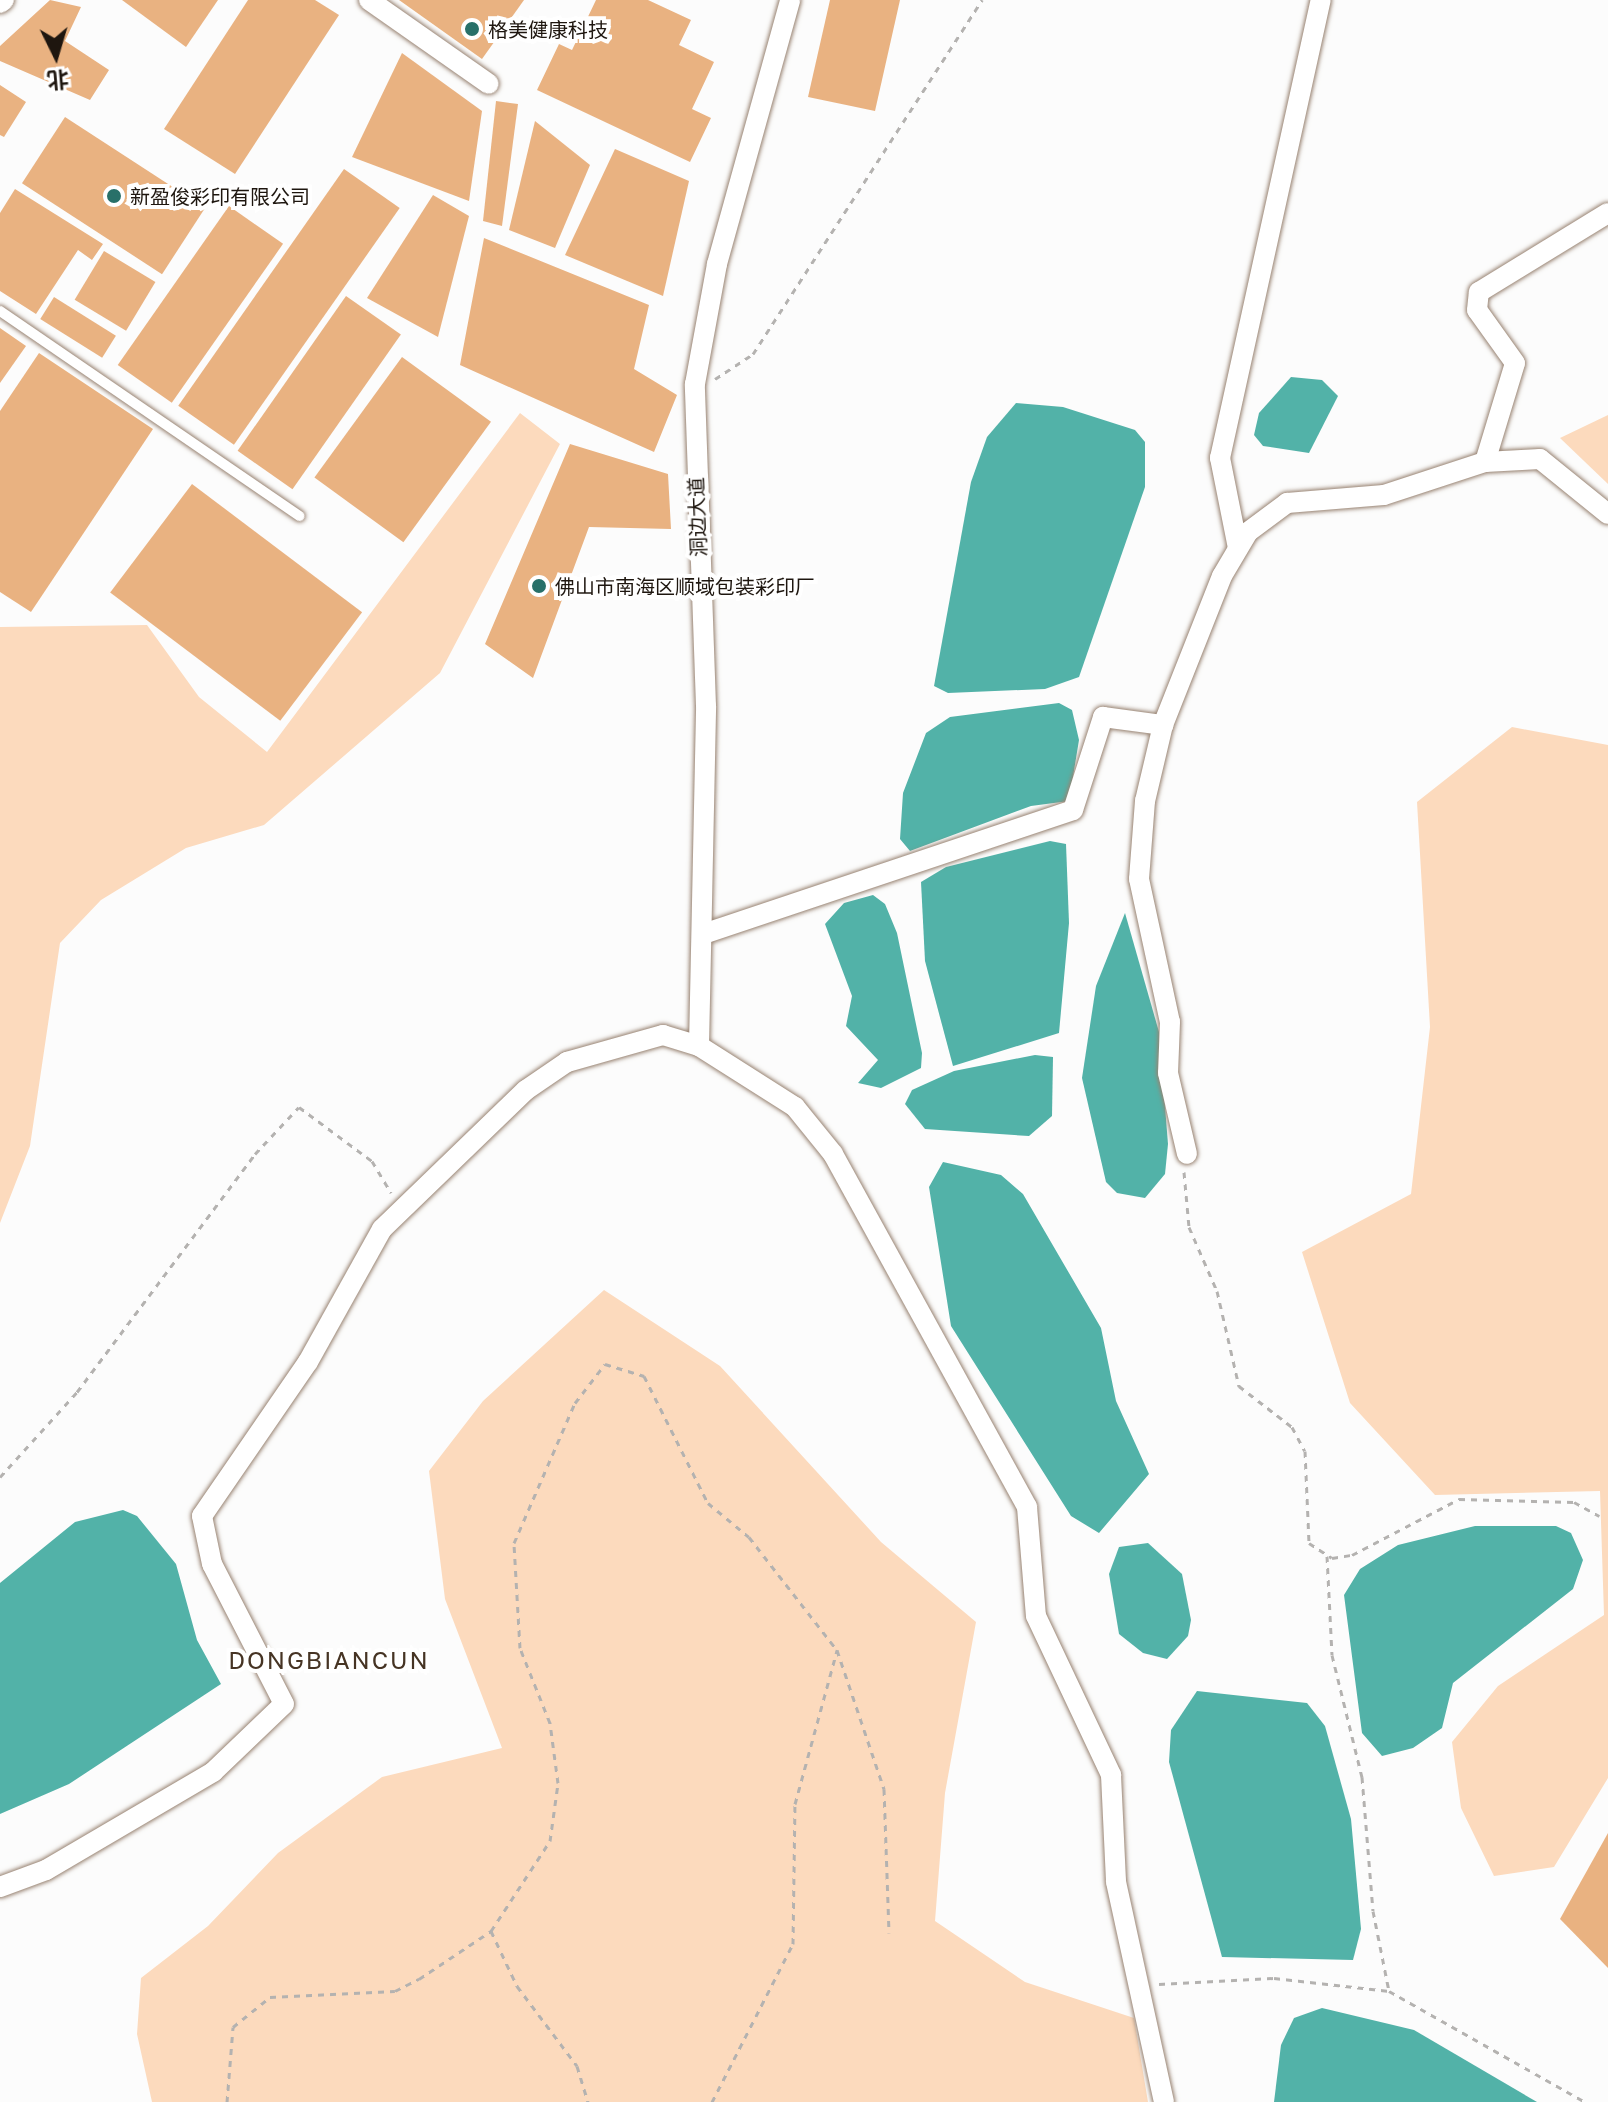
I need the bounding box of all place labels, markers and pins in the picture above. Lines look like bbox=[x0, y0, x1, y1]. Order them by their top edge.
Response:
place label: 格美健康科技 bbox=[488, 17, 608, 41]
marker: 格美健康科技 bbox=[463, 20, 481, 38]
place label: 新盈俊彩印有限公司 bbox=[130, 184, 310, 208]
marker: 新盈俊彩印有限公司 bbox=[105, 187, 123, 205]
place label: 佛山市南海区顺域包装彩印厂 bbox=[555, 574, 815, 598]
marker: 佛山市南海区顺域包装彩印厂 bbox=[530, 577, 548, 595]

